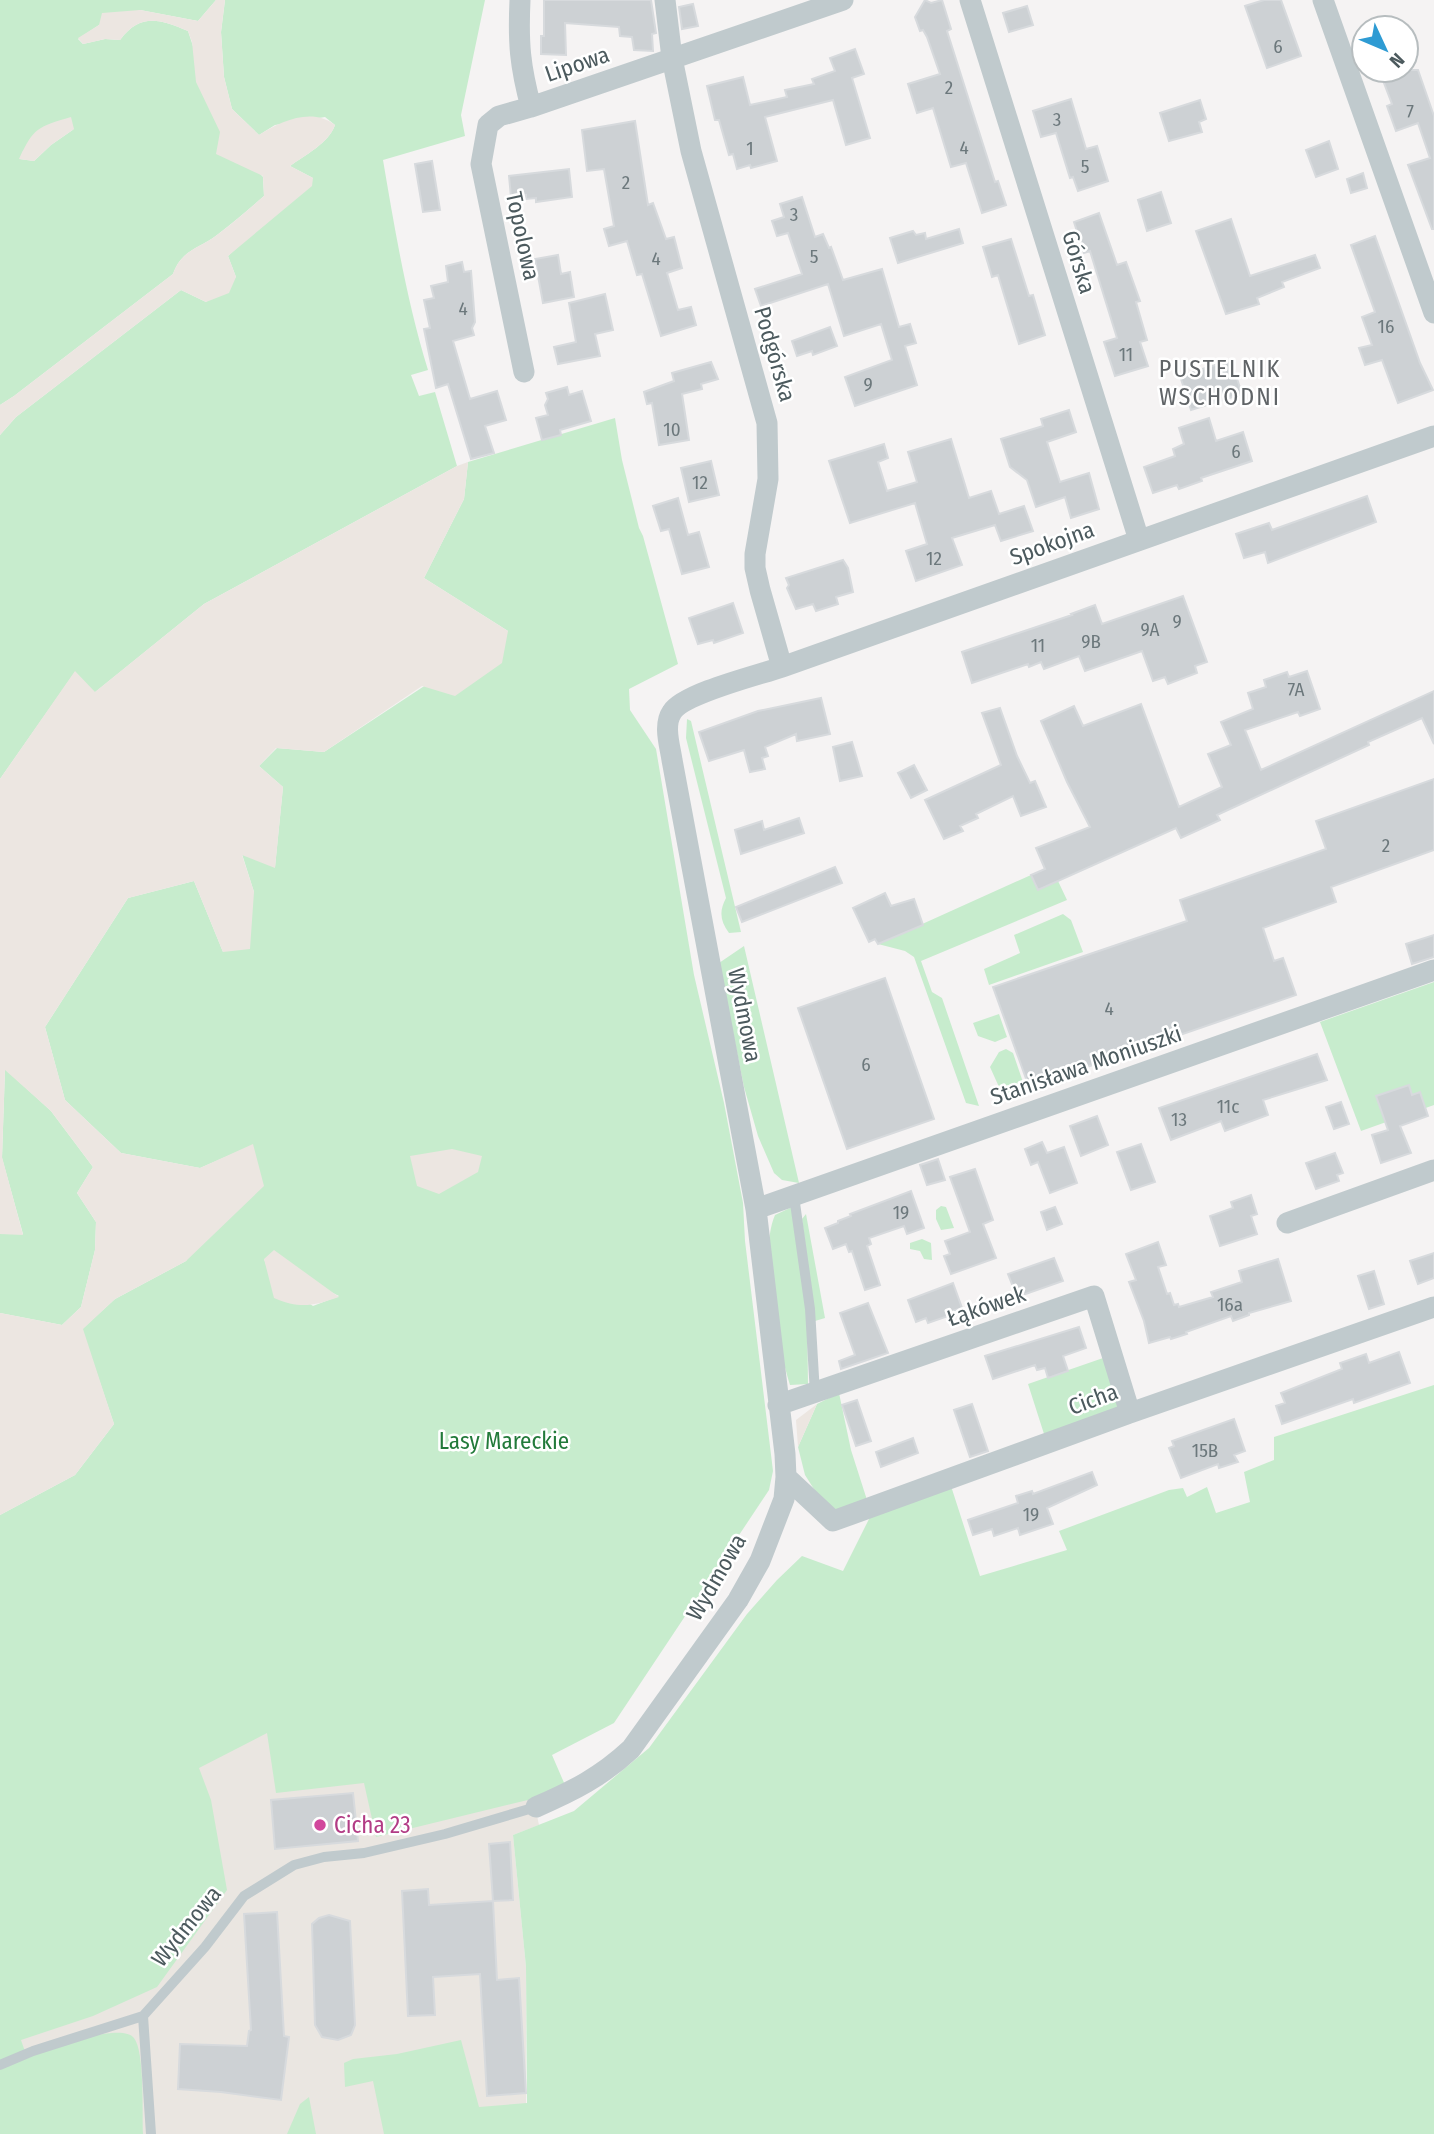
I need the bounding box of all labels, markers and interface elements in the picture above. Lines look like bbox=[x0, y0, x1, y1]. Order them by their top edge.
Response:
north arrow bbox=[1350, 14, 1420, 84]
house number: 6 bbox=[1273, 35, 1283, 58]
street label: Lipowa bbox=[541, 40, 613, 88]
text: N bbox=[1385, 48, 1409, 73]
house number: 2 bbox=[945, 76, 953, 99]
house number: 7 bbox=[1406, 100, 1414, 123]
house number: 3 bbox=[1053, 108, 1061, 131]
house number: 4 bbox=[959, 136, 969, 159]
house number: 1 bbox=[746, 137, 754, 160]
house number: 5 bbox=[1081, 155, 1089, 178]
house number: 2 bbox=[622, 171, 630, 194]
street label: Topolowa bbox=[500, 189, 546, 283]
house number: 3 bbox=[790, 203, 798, 226]
street label: Górska bbox=[1056, 227, 1102, 297]
house number: 5 bbox=[810, 245, 818, 268]
house number: 4 bbox=[651, 247, 661, 270]
house number: 4 bbox=[458, 297, 468, 320]
street label: Podgórska bbox=[748, 303, 802, 405]
house number: 16 bbox=[1378, 315, 1394, 338]
house number: 11 bbox=[1119, 343, 1133, 366]
district label: PUSTELNIK WSCHODNI bbox=[1159, 355, 1281, 411]
house number: 9 bbox=[863, 373, 873, 396]
house number: 10 bbox=[663, 418, 681, 441]
house number: 6 bbox=[1231, 440, 1241, 463]
house number: 12 bbox=[692, 471, 708, 494]
street label: Spokojna bbox=[1006, 515, 1098, 571]
house number: 12 bbox=[926, 547, 942, 570]
house number: 9 bbox=[1172, 610, 1182, 633]
house number: 9A bbox=[1140, 618, 1160, 641]
house number: 9B bbox=[1081, 630, 1101, 653]
house number: 11 bbox=[1031, 634, 1045, 657]
house number: 7A bbox=[1287, 678, 1305, 701]
house number: 2 bbox=[1382, 834, 1390, 857]
street label: Wydmowa bbox=[722, 965, 768, 1065]
house number: 4 bbox=[1104, 997, 1114, 1020]
street label: Stanisława Moniuszki bbox=[987, 1019, 1185, 1111]
house number: 6 bbox=[861, 1053, 871, 1076]
house number: 11c bbox=[1217, 1095, 1239, 1118]
house number: 13 bbox=[1171, 1108, 1187, 1131]
house number: 19 bbox=[893, 1201, 909, 1224]
street label: Łąkówek bbox=[943, 1279, 1029, 1333]
house number: 16a bbox=[1217, 1293, 1243, 1316]
street label: Cicha bbox=[1064, 1377, 1122, 1421]
park label: Lasy Mareckie bbox=[439, 1427, 569, 1455]
house number: 15B bbox=[1192, 1439, 1218, 1462]
house number: 19 bbox=[1023, 1503, 1039, 1526]
street label: Wydmowa bbox=[680, 1529, 752, 1625]
place label: Cicha 23 bbox=[334, 1811, 411, 1839]
marker: Cicha 23 bbox=[312, 1817, 328, 1833]
street label: Wydmowa bbox=[145, 1880, 227, 1972]

